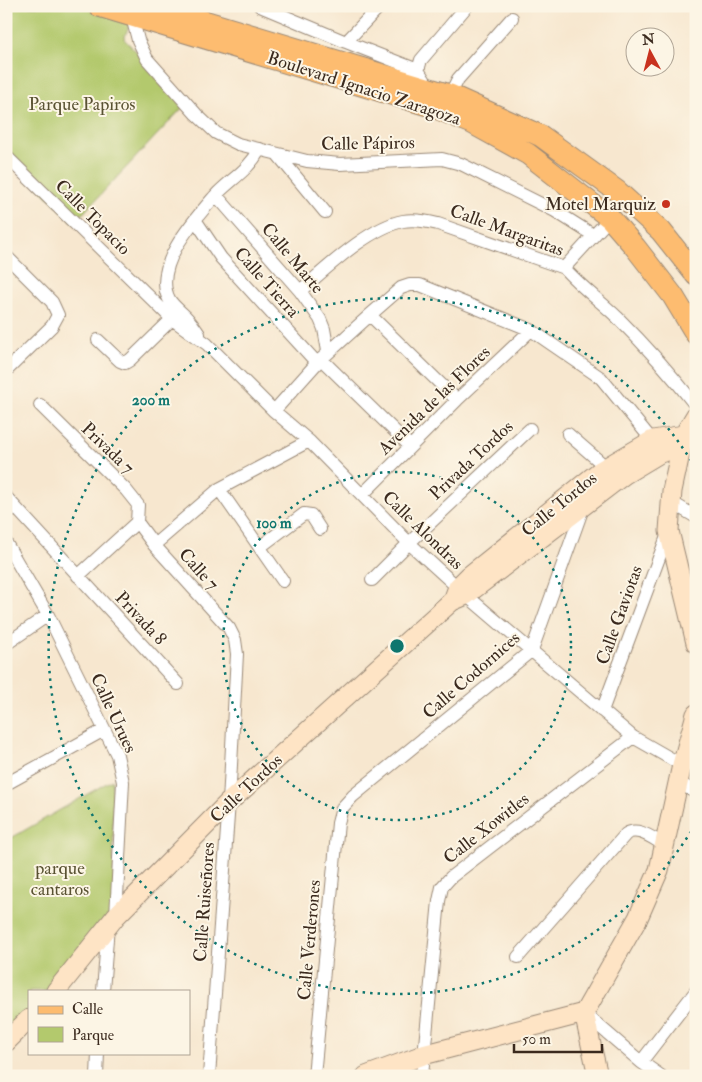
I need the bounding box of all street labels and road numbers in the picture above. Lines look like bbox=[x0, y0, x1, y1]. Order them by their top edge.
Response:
street label: Boulevard Ignacio Zaragoza bbox=[264, 46, 464, 131]
street label: Calle Pápiros bbox=[321, 131, 415, 156]
street label: Calle Topacio bbox=[50, 175, 136, 260]
street label: Calle Margaritas bbox=[447, 199, 567, 262]
street label: Calle Marte bbox=[256, 218, 329, 299]
street label: Calle Tierra bbox=[229, 242, 305, 323]
street label: Avenida de las Flores bbox=[373, 341, 495, 460]
street label: Privada Tordos bbox=[424, 415, 518, 505]
street label: Privada 7 bbox=[76, 417, 139, 479]
street label: Calle Tordos bbox=[517, 467, 602, 542]
street label: Calle Alondras bbox=[377, 486, 468, 575]
street label: Calle 7 bbox=[174, 543, 224, 595]
street label: Calle Gaviotas bbox=[591, 562, 648, 668]
street label: Privada 8 bbox=[110, 587, 171, 650]
street label: Calle Codornices bbox=[418, 627, 525, 724]
street label: Calle Urues bbox=[85, 670, 142, 757]
street label: Calle Tordos bbox=[205, 749, 287, 828]
street label: Calle Xowitles bbox=[439, 788, 534, 869]
street label: Calle Ruiseñores bbox=[189, 842, 220, 963]
street label: Calle Verderones bbox=[293, 879, 326, 1001]

